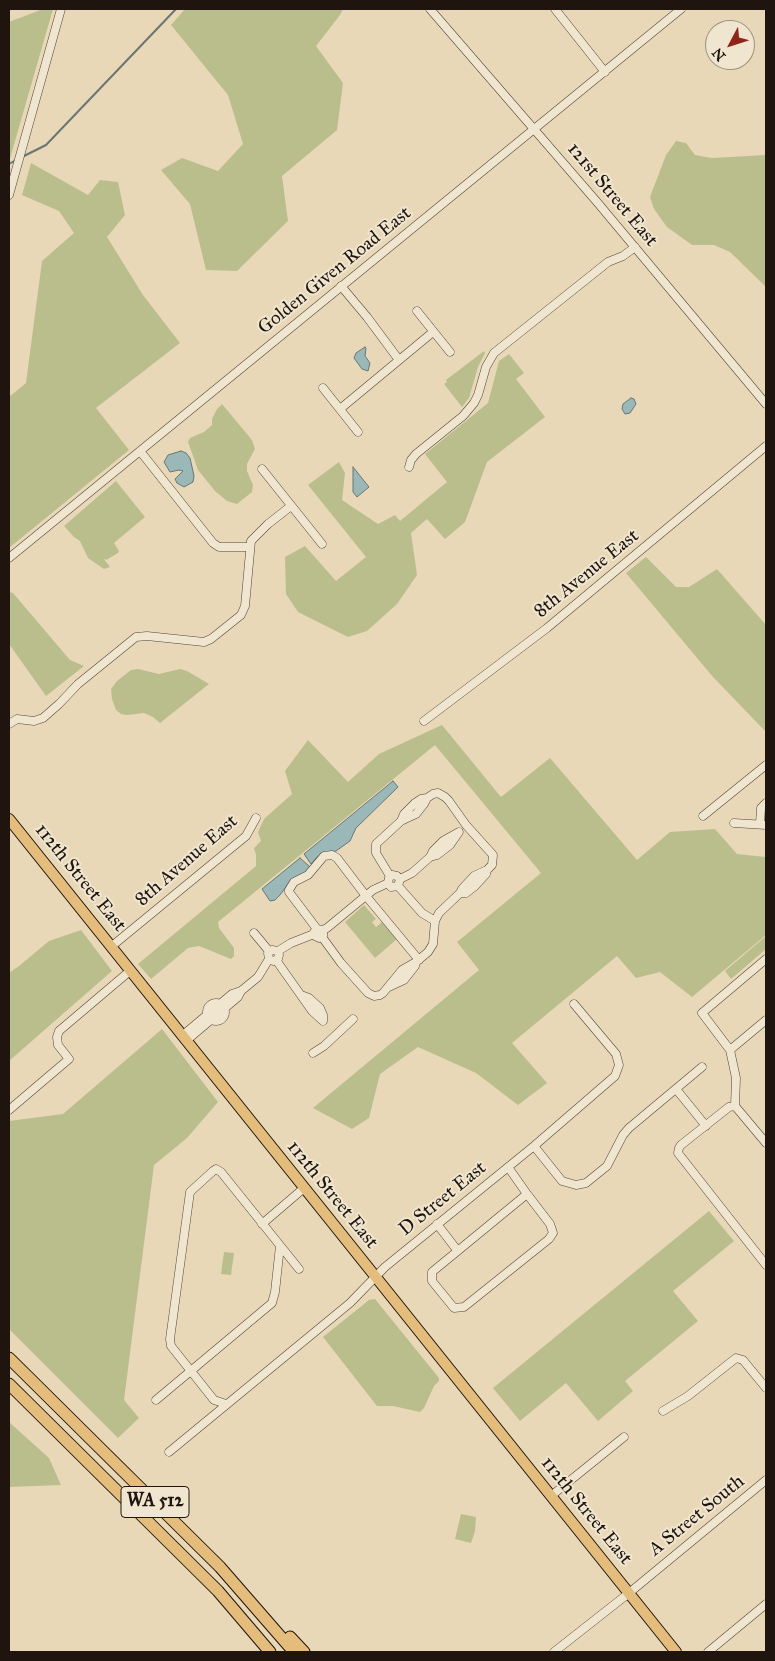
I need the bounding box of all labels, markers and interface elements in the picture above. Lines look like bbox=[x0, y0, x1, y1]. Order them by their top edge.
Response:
north arrow bbox=[705, 20, 755, 70]
text: N bbox=[709, 44, 729, 64]
street label: 121st Street East bbox=[562, 138, 662, 252]
street label: Golden Given Road East bbox=[254, 202, 416, 340]
street label: 8th Avenue East bbox=[530, 525, 644, 623]
street label: 8th Avenue East bbox=[131, 810, 243, 912]
street label: 112th Street East bbox=[29, 819, 131, 937]
street label: 112th Street East bbox=[281, 1136, 383, 1254]
street label: D Street East bbox=[395, 1157, 491, 1241]
street label: 112th Street East bbox=[535, 1452, 637, 1570]
street label: A Street South bbox=[645, 1471, 749, 1561]
road number: WA 512 bbox=[121, 1486, 189, 1518]

